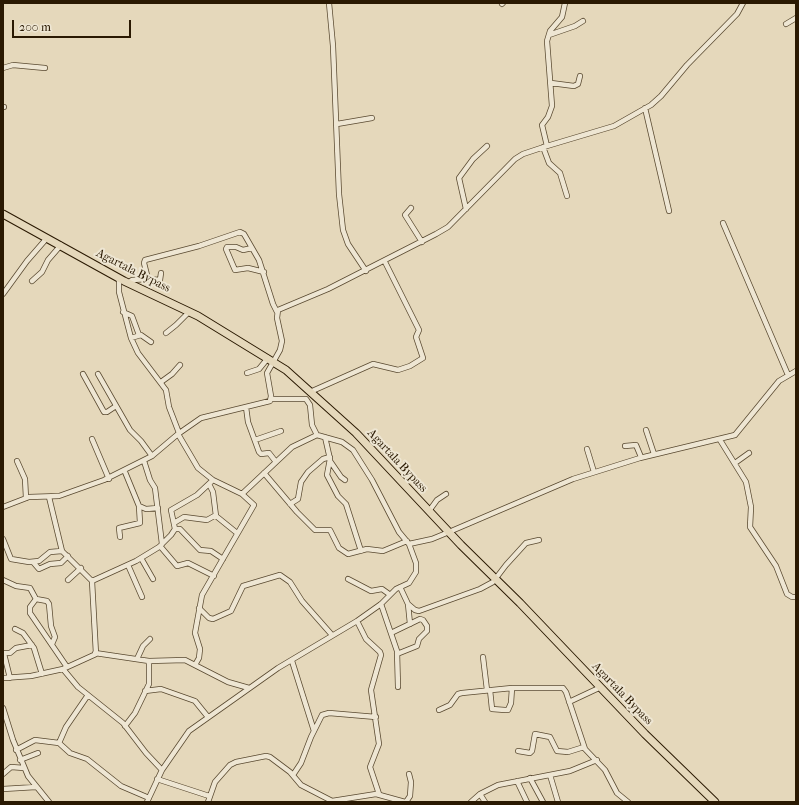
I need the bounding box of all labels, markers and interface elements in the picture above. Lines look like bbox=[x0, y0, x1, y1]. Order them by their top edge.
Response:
scale bar bbox=[14, 12, 133, 38]
text: 200 m bbox=[19, 20, 51, 34]
street label: Agartala Bypass bbox=[94, 246, 172, 296]
street label: Agartala Bypass bbox=[364, 426, 430, 496]
street label: Agartala Bypass bbox=[589, 660, 655, 728]

